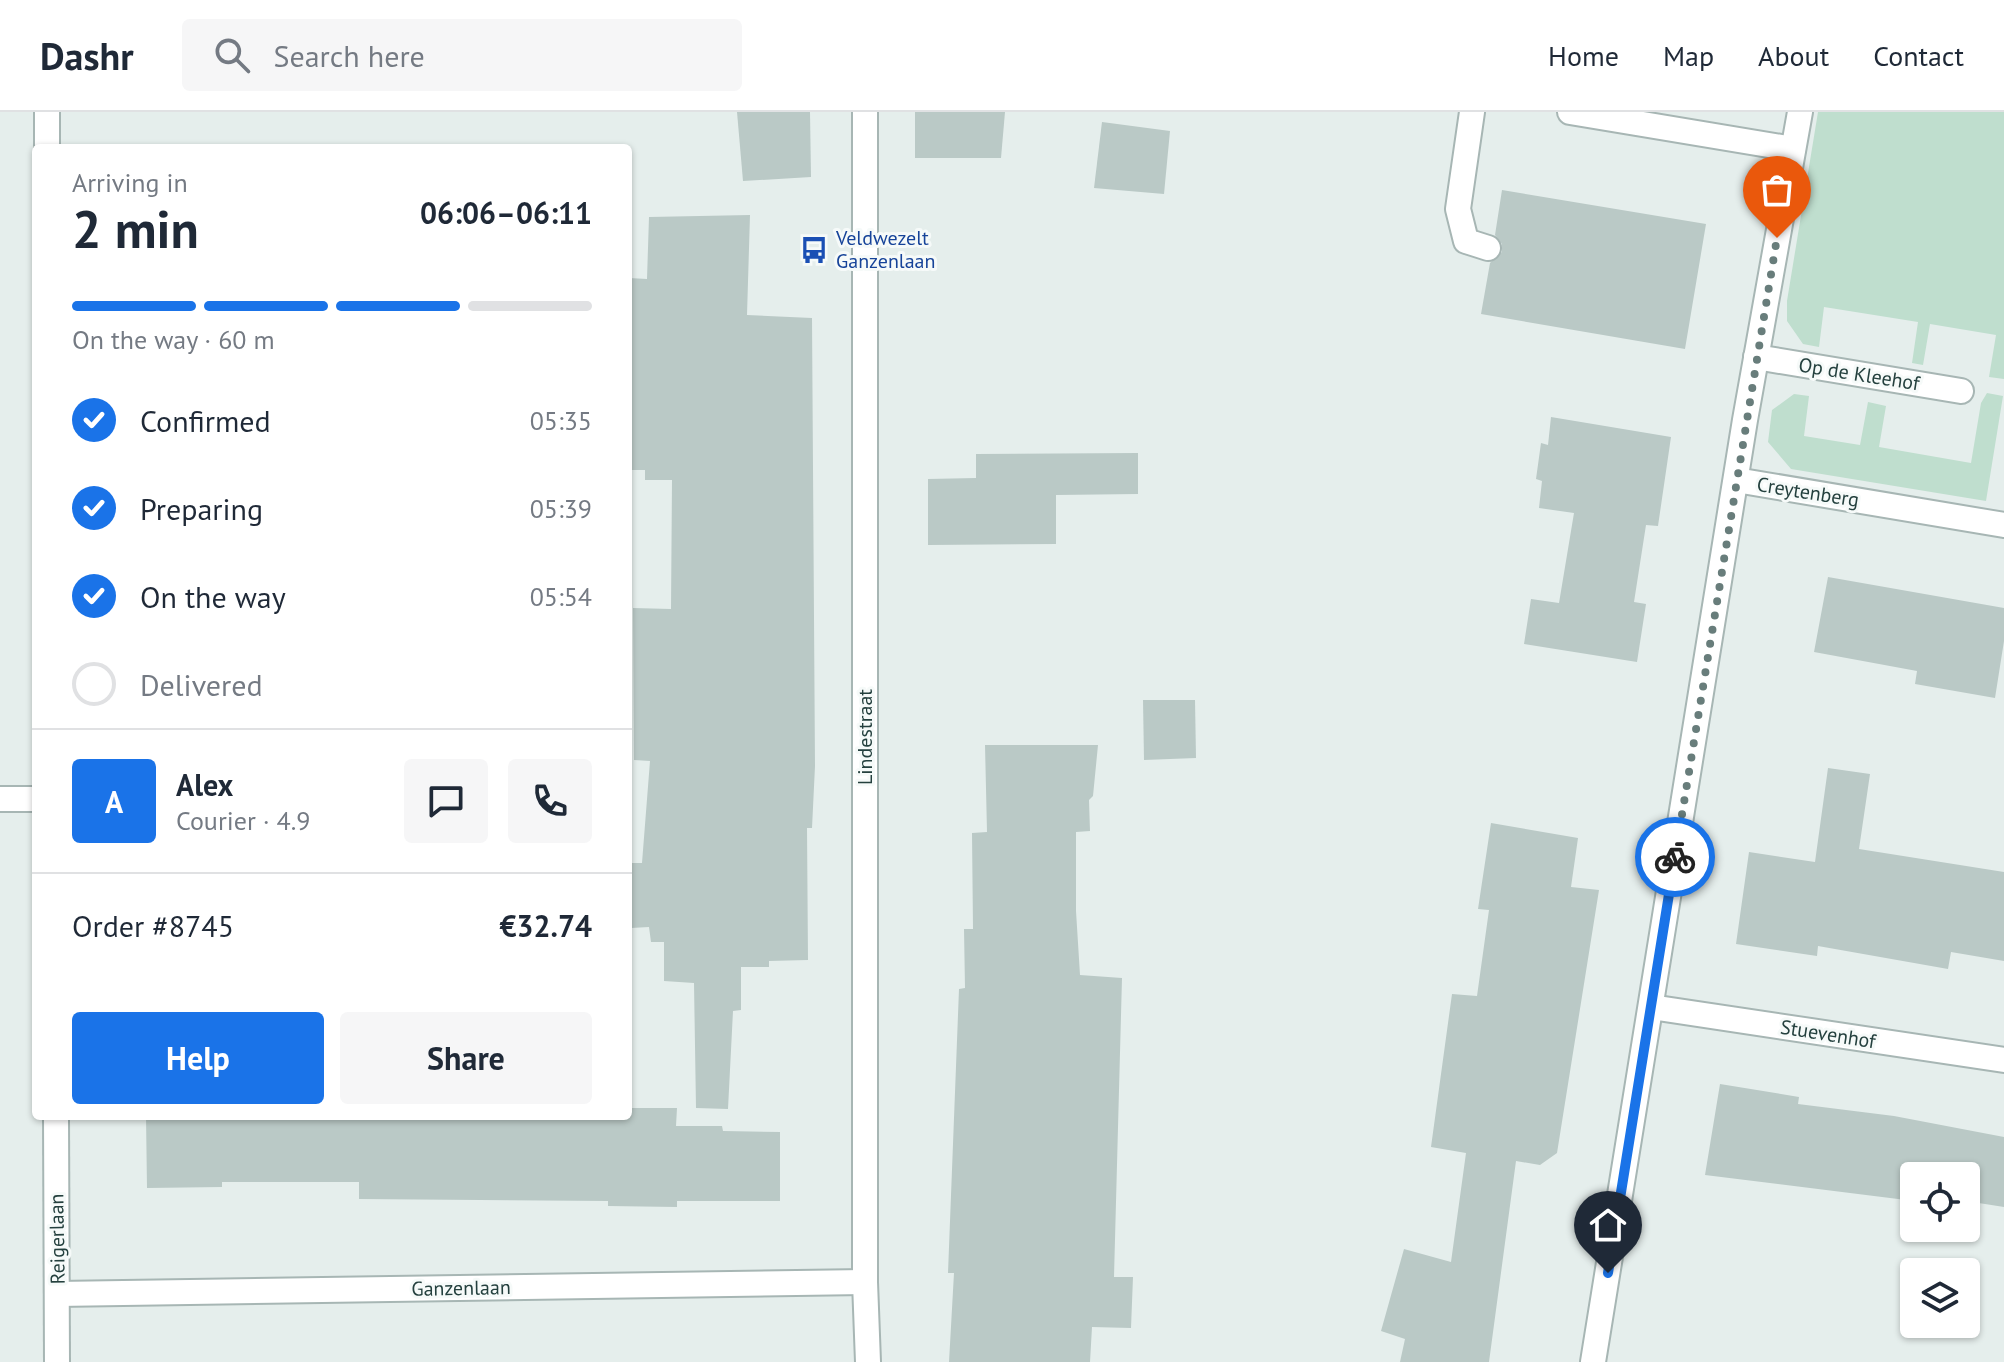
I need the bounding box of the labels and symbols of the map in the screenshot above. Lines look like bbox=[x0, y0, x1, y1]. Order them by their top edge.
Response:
pin bbox=[1743, 156, 1811, 238]
place label: Veldwezelt Ganzenlaan bbox=[835, 225, 935, 274]
bus stop icon: Veldwezelt Ganzenlaan bbox=[799, 235, 829, 265]
street label: Op de Kleehof bbox=[1797, 352, 1923, 397]
street label: Creytenberg bbox=[1755, 471, 1861, 513]
street label: Lindestraat bbox=[852, 689, 878, 785]
courier bbox=[1635, 817, 1715, 897]
street label: Stuevenhof bbox=[1778, 1014, 1879, 1055]
pin bbox=[1574, 1191, 1642, 1273]
street label: Reigerlaan bbox=[43, 1193, 71, 1285]
street label: Ganzenlaan bbox=[411, 1274, 511, 1302]

